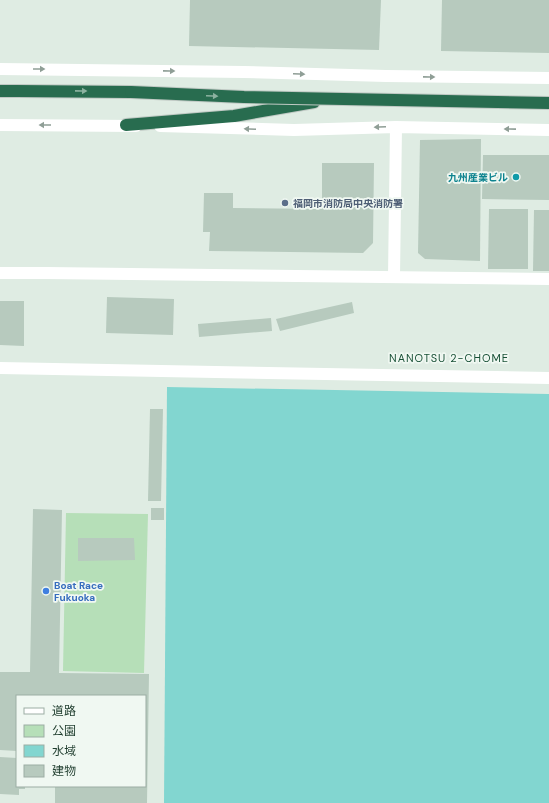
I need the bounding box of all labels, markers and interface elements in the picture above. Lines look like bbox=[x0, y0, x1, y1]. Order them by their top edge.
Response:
one-way arrow bbox=[33, 66, 46, 72]
one-way arrow bbox=[163, 68, 176, 74]
one-way arrow bbox=[293, 71, 306, 77]
one-way arrow bbox=[423, 74, 436, 80]
one-way arrow bbox=[75, 88, 87, 95]
one-way arrow bbox=[206, 92, 218, 99]
one-way arrow bbox=[38, 122, 51, 128]
one-way arrow bbox=[374, 124, 386, 131]
one-way arrow bbox=[243, 126, 256, 132]
one-way arrow bbox=[503, 126, 516, 132]
place label: 九州産業ビル bbox=[448, 171, 508, 184]
marker: 九州産業ビル bbox=[511, 172, 521, 182]
place label: 福岡市消防局中央消防署 bbox=[293, 197, 403, 210]
marker: 福岡市消防局中央消防署 bbox=[280, 198, 290, 208]
district label: NANOTSU 2-CHOME bbox=[389, 351, 509, 365]
place label: Boat Race Fukuoka bbox=[54, 579, 103, 604]
marker: Boat Race Fukuoka bbox=[41, 586, 51, 596]
legend bbox=[16, 695, 146, 787]
text: 道路 bbox=[52, 703, 76, 719]
text: 公園 bbox=[52, 723, 76, 739]
text: 水域 bbox=[52, 743, 76, 759]
text: 建物 bbox=[52, 763, 76, 779]

